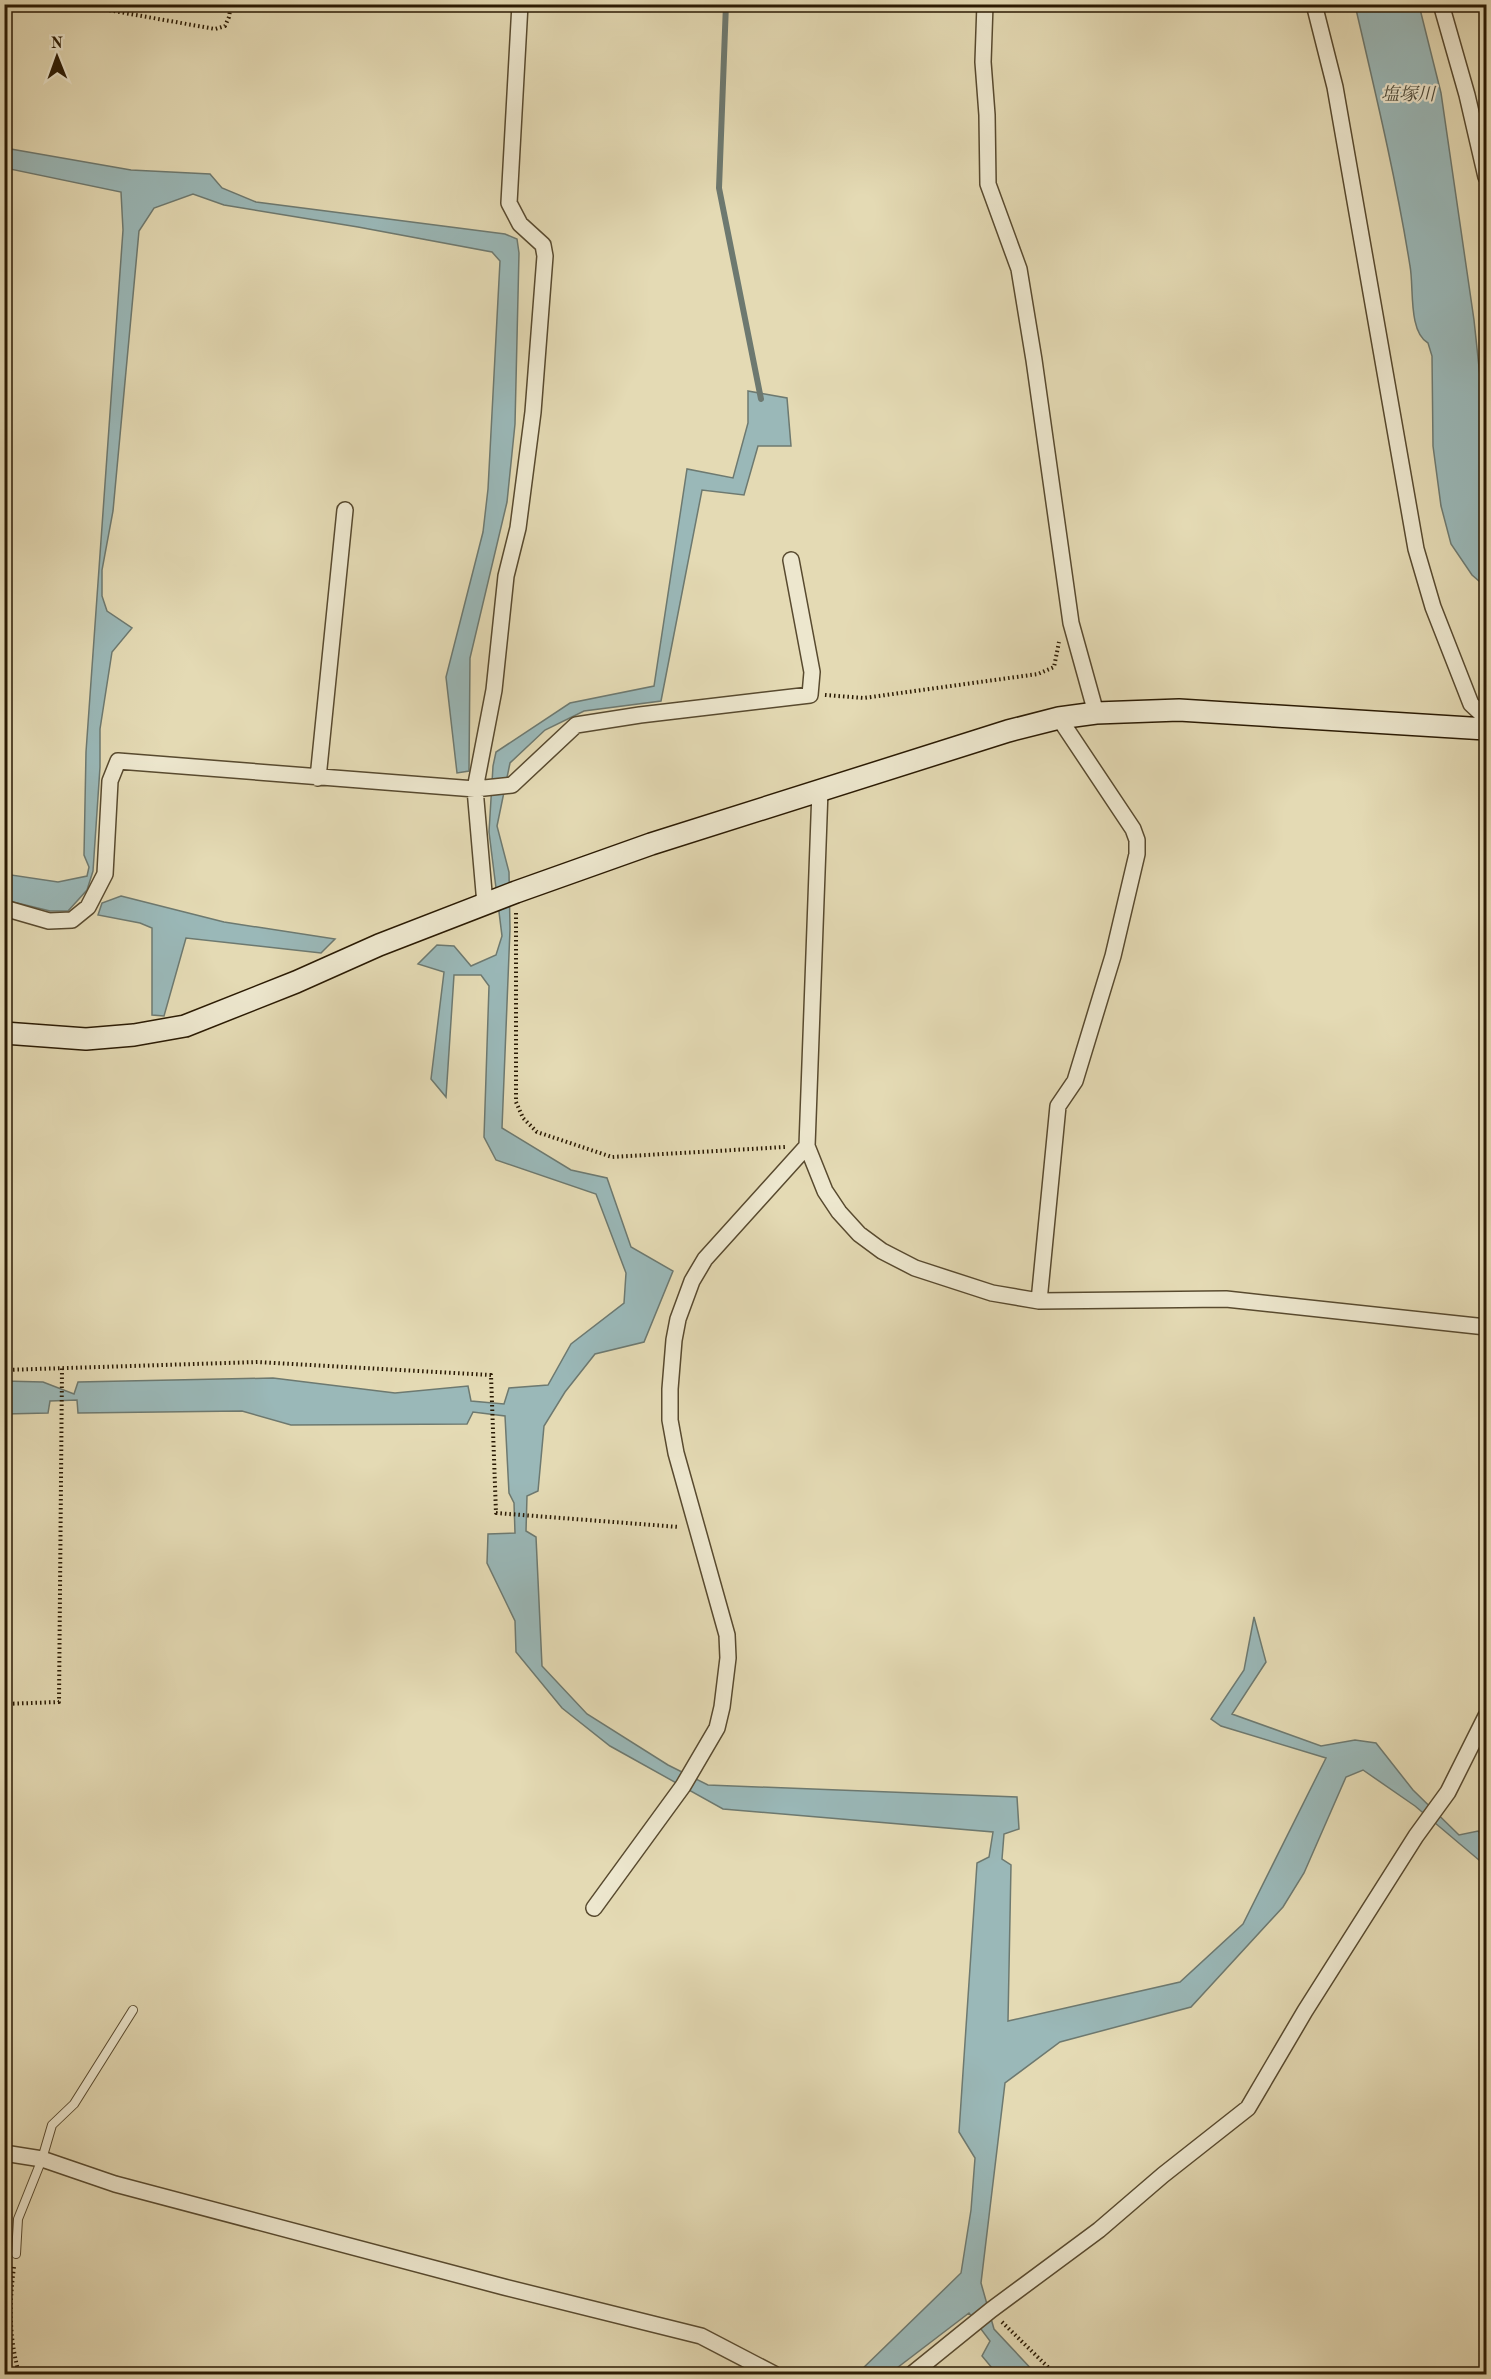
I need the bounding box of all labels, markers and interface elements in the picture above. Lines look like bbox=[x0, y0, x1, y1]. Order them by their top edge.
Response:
north arrow bbox=[27, 27, 87, 87]
text: N bbox=[51, 36, 64, 52]
water label: 塩塚川 bbox=[1381, 84, 1437, 104]

